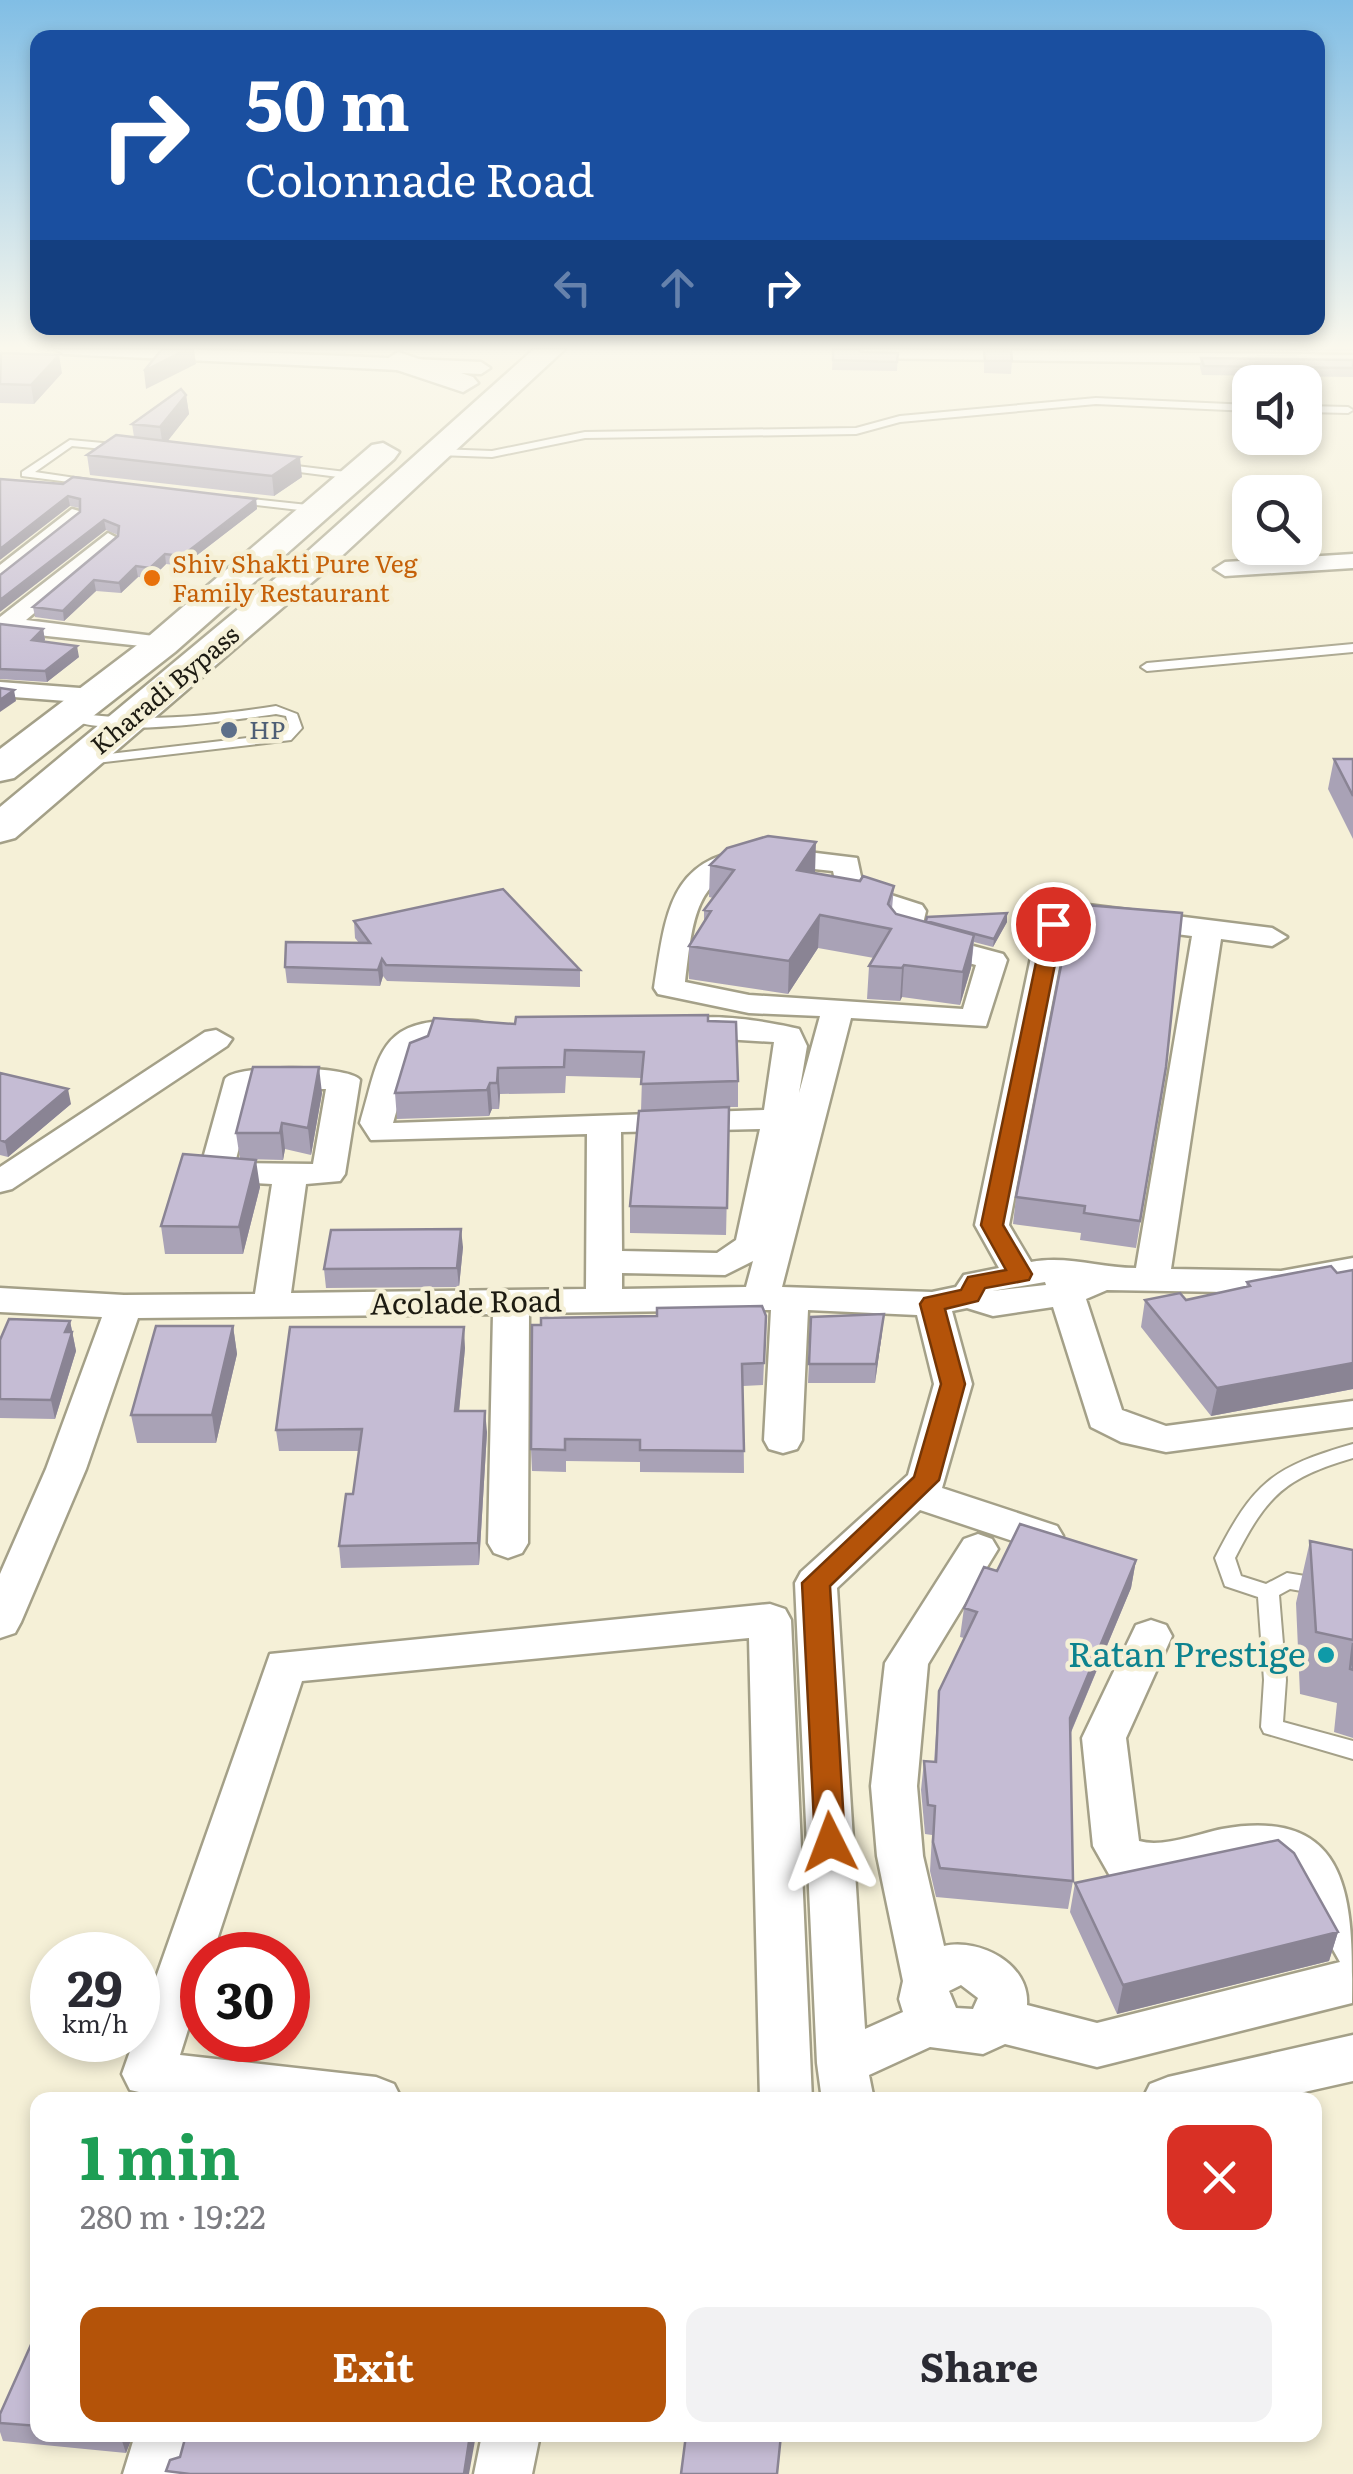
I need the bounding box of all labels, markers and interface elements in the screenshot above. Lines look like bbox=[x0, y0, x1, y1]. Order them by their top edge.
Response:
text: 50 m bbox=[245, 49, 410, 153]
icon: right bbox=[80, 70, 210, 200]
text: Colonnade Road bbox=[245, 144, 594, 211]
icon: left bbox=[545, 260, 600, 315]
icon: ahead bbox=[650, 260, 705, 315]
icon: right bbox=[755, 260, 810, 315]
map controls bbox=[1232, 365, 1322, 565]
button: sound bbox=[1232, 365, 1322, 455]
button: search bbox=[1232, 475, 1322, 565]
place label: Shiv Shakti Pure Veg Family Restaurant bbox=[172, 544, 418, 610]
marker: Shiv Shakti Pure Veg Family Restaurant bbox=[141, 567, 163, 589]
street label: Kharadi Bypass bbox=[82, 616, 246, 762]
place label: HP bbox=[249, 710, 285, 747]
marker: HP bbox=[218, 719, 240, 741]
pin bbox=[1011, 882, 1096, 967]
icon: arrive bbox=[1026, 897, 1081, 952]
street label: Acolade Road bbox=[369, 1276, 562, 1324]
place label: Ratan Prestige bbox=[1068, 1626, 1306, 1678]
marker: Ratan Prestige bbox=[1315, 1644, 1337, 1666]
position arrow bbox=[778, 1790, 882, 1894]
speed limit sign: 30 bbox=[180, 1932, 310, 2062]
text: 29 bbox=[67, 1948, 123, 2022]
text: km/h bbox=[62, 2004, 128, 2041]
text: 1 min bbox=[80, 2109, 240, 2198]
button: close bbox=[1167, 2125, 1272, 2230]
text: 280 m · 19:22 bbox=[80, 2191, 266, 2239]
button: Exit bbox=[80, 2307, 666, 2422]
button: Share bbox=[686, 2307, 1272, 2422]

